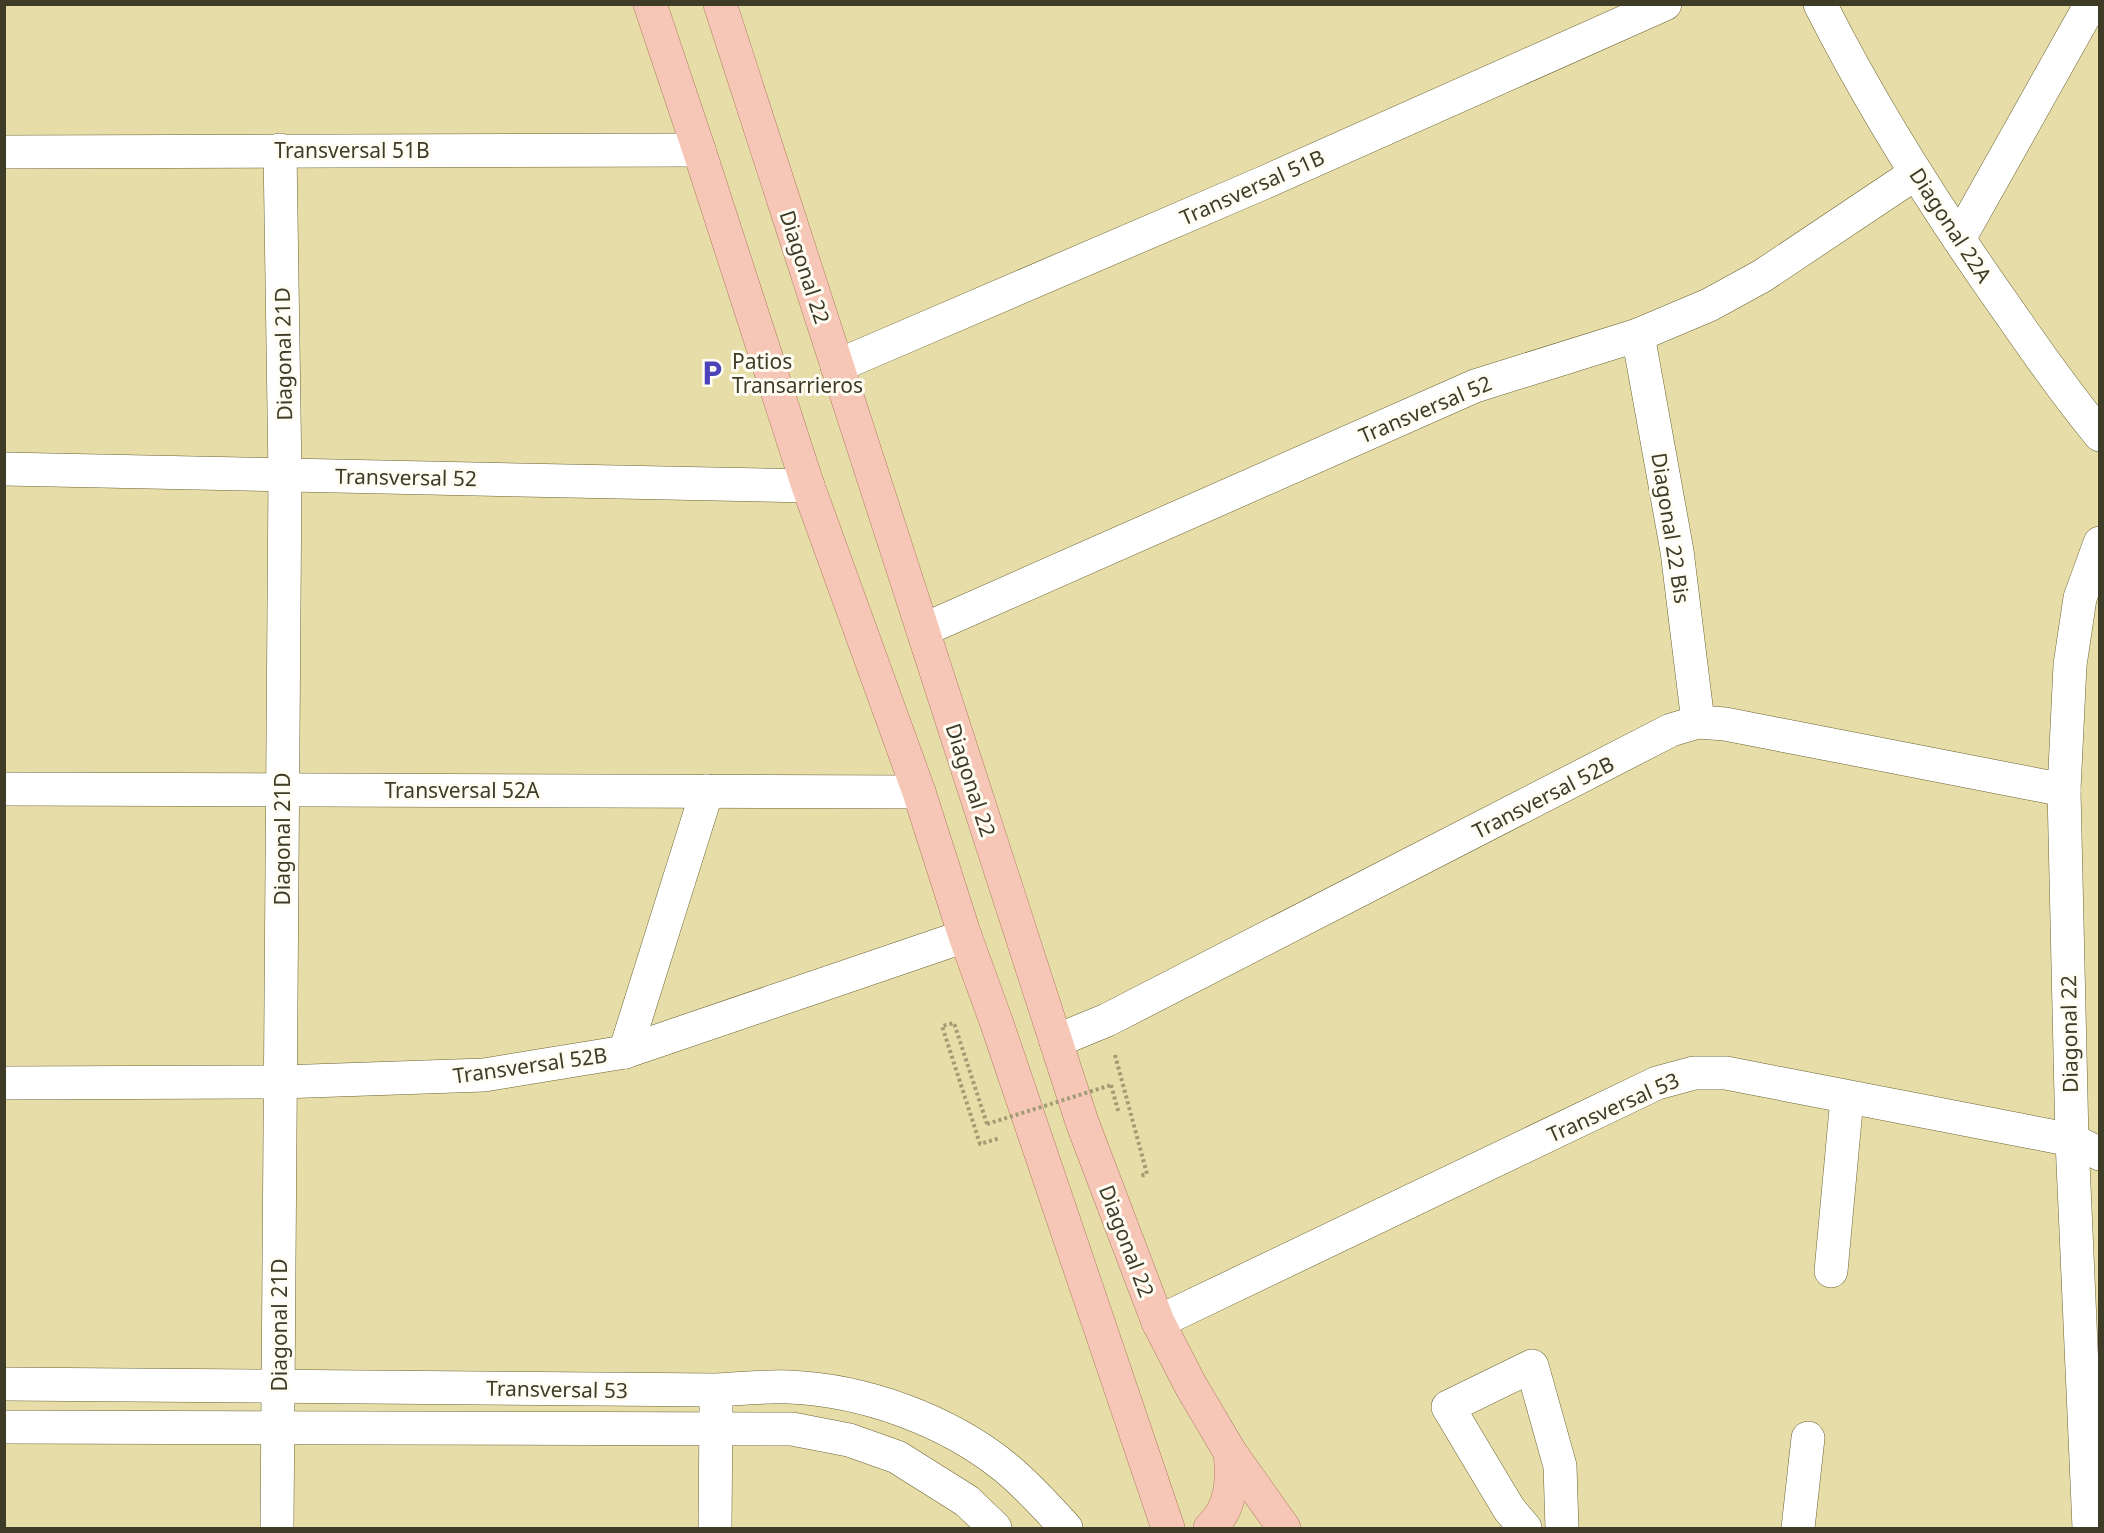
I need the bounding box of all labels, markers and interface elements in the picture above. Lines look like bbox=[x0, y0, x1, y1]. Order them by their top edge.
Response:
street label: Transversal 51B bbox=[274, 136, 430, 164]
street label: Transversal 51B bbox=[1175, 143, 1329, 231]
street label: Diagonal 22A bbox=[1904, 162, 1999, 288]
street label: Diagonal 22 bbox=[773, 207, 837, 327]
street label: Diagonal 21D bbox=[268, 287, 298, 421]
place label: Patios Transarrieros bbox=[732, 347, 863, 399]
parking icon: Patios Transarrieros bbox=[697, 358, 727, 388]
street label: Transversal 52 bbox=[1354, 368, 1496, 450]
street label: Diagonal 22 Bis bbox=[1645, 451, 1697, 605]
street label: Transversal 52 bbox=[335, 462, 477, 492]
street label: Diagonal 22 bbox=[939, 720, 1003, 840]
street label: Transversal 52B bbox=[1467, 749, 1619, 845]
street label: Diagonal 21D bbox=[268, 772, 296, 906]
street label: Transversal 52A bbox=[384, 776, 540, 804]
street label: Diagonal 22 bbox=[2054, 975, 2084, 1093]
street label: Transversal 52B bbox=[451, 1040, 609, 1090]
street label: Transversal 53 bbox=[1543, 1065, 1683, 1149]
street label: Diagonal 22 bbox=[1093, 1181, 1161, 1301]
street label: Diagonal 21D bbox=[265, 1258, 293, 1392]
street label: Transversal 53 bbox=[486, 1374, 628, 1404]

